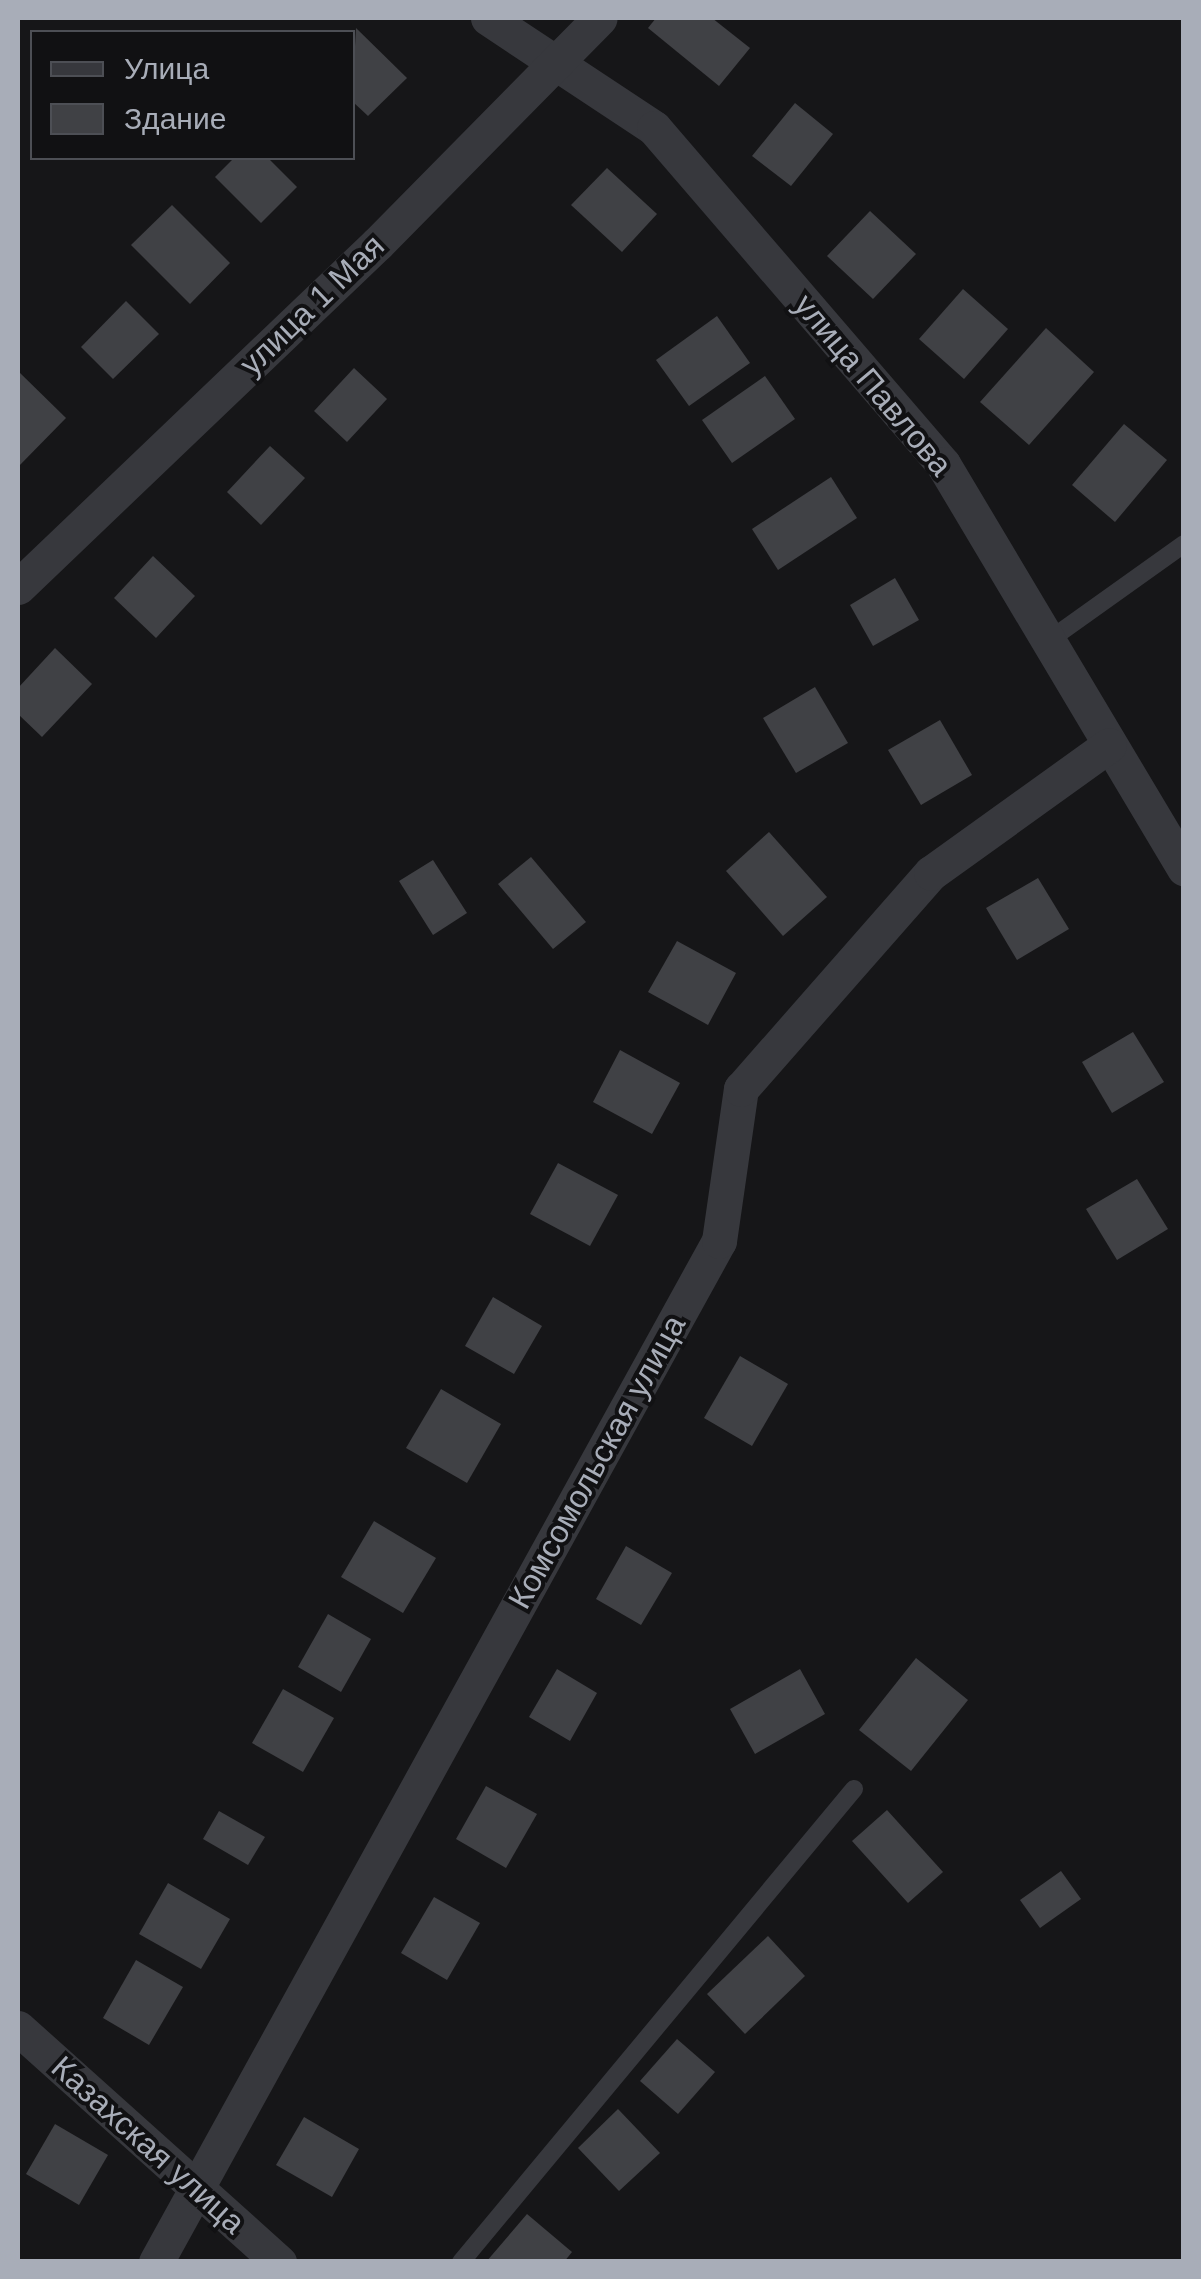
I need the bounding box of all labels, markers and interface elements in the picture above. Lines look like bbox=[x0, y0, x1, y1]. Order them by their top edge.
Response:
legend bbox=[30, 30, 355, 160]
text: Улица bbox=[124, 52, 209, 85]
text: Здание bbox=[124, 102, 226, 135]
street label: улица 1 Мая bbox=[232, 227, 392, 383]
street label: улица Павлова bbox=[786, 286, 960, 484]
street label: Комсомольская улица bbox=[500, 1309, 694, 1615]
street label: Казахская улица bbox=[43, 2048, 253, 2242]

